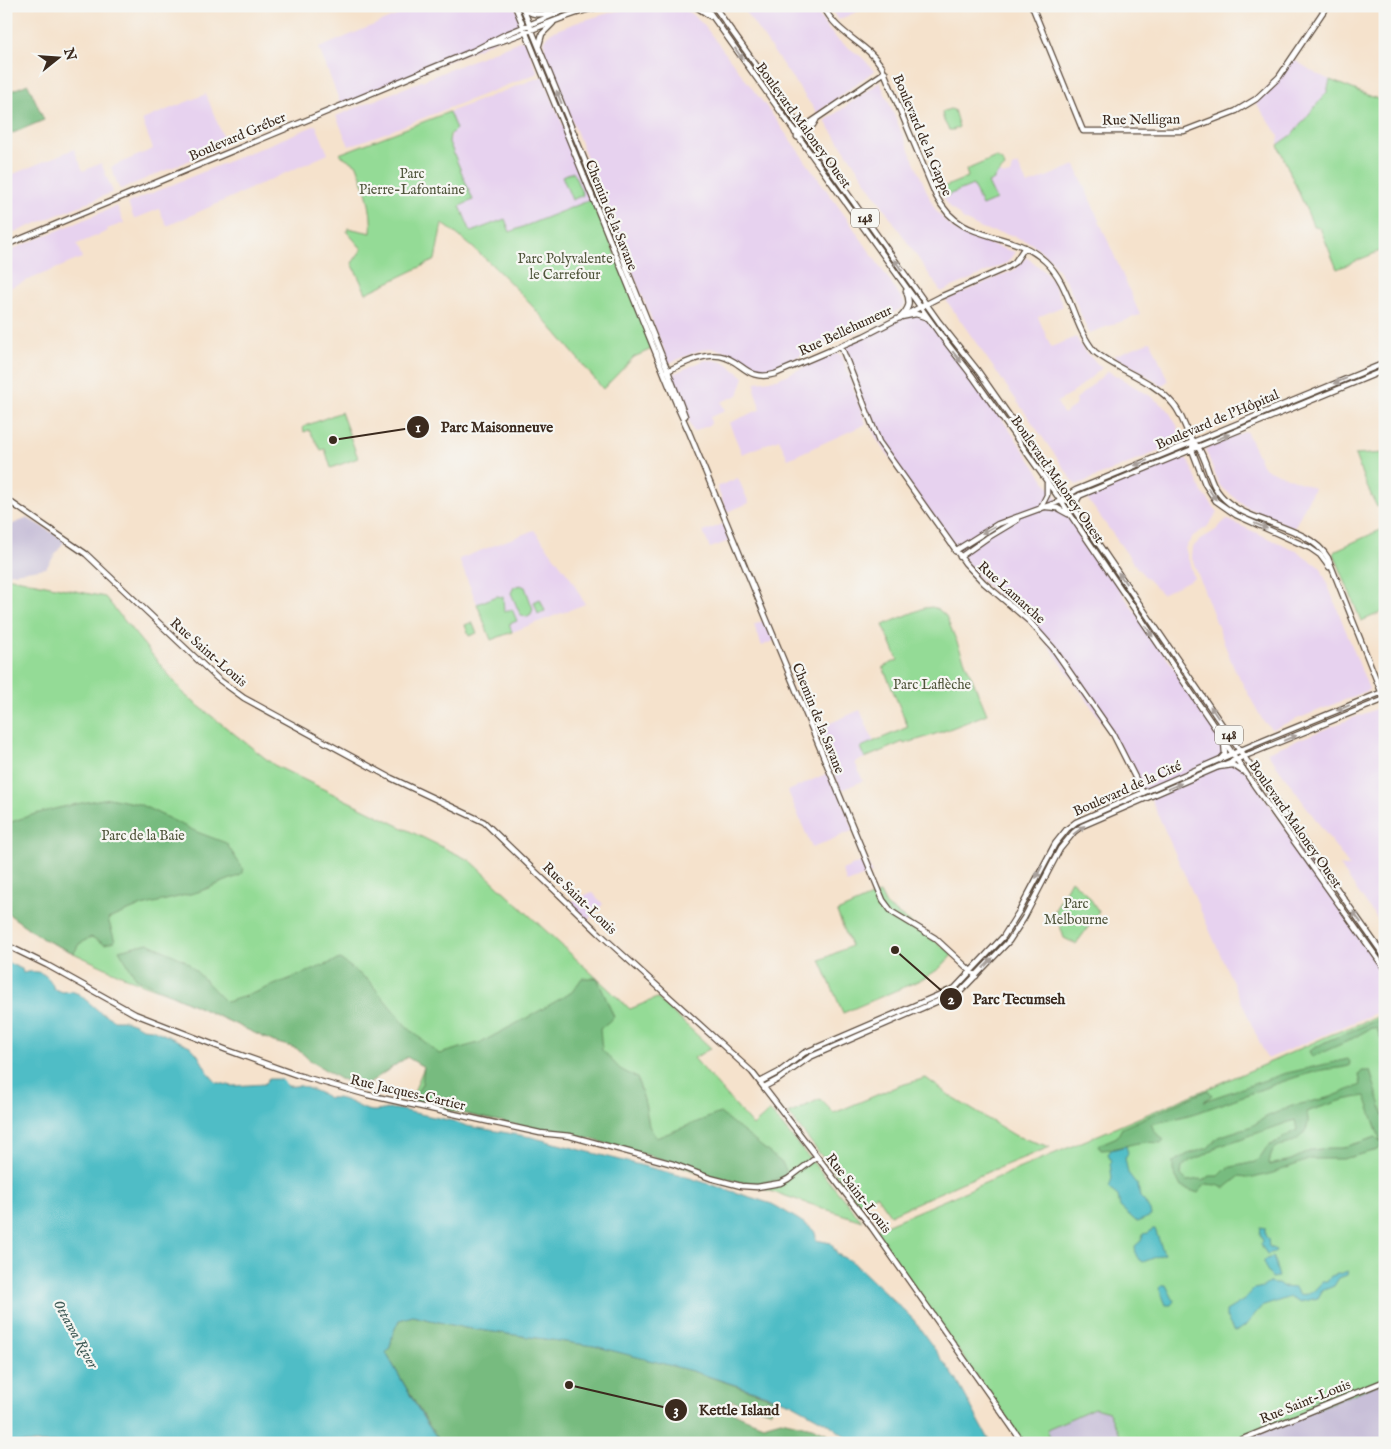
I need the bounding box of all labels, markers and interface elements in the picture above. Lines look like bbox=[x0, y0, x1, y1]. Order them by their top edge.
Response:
north arrow bbox=[32, 32, 82, 82]
text: N bbox=[59, 45, 80, 63]
one-way arrow bbox=[734, 47, 744, 60]
street label: Boulevard Maloney Ouest bbox=[751, 59, 855, 192]
street label: Boulevard de la Gappe bbox=[888, 72, 956, 200]
one-way arrow bbox=[555, 90, 562, 105]
street label: Boulevard Gréber bbox=[186, 108, 289, 165]
street label: Rue Nelligan bbox=[1102, 110, 1181, 130]
street label: Chemin de la Savane bbox=[581, 157, 642, 274]
park label: Parc Pierre-Lafontaine bbox=[359, 165, 465, 199]
road number: 148 bbox=[851, 208, 879, 228]
park label: Parc Polyvalente le Carrefour bbox=[517, 250, 613, 284]
one-way arrow bbox=[893, 258, 903, 272]
street label: Rue Bellehumeur bbox=[796, 301, 895, 360]
one-way arrow bbox=[952, 350, 963, 363]
one-way arrow bbox=[1332, 378, 1347, 385]
street label: Boulevard de l'Hôpital bbox=[1153, 386, 1282, 454]
callout: Parc Maisonneuve bbox=[406, 412, 563, 442]
street label: Boulevard Maloney Ouest bbox=[1006, 412, 1108, 547]
text: 1 bbox=[415, 418, 421, 437]
text: Parc Maisonneuve bbox=[441, 418, 553, 437]
one-way arrow bbox=[1216, 433, 1231, 441]
one-way arrow bbox=[1133, 459, 1148, 467]
one-way arrow bbox=[1207, 488, 1217, 501]
one-way arrow bbox=[1254, 523, 1268, 531]
one-way arrow bbox=[981, 526, 996, 534]
street label: Rue Lamarche bbox=[974, 558, 1049, 628]
one-way arrow bbox=[1117, 571, 1127, 585]
street label: Rue Saint-Louis bbox=[166, 614, 251, 691]
one-way arrow bbox=[1144, 625, 1154, 638]
street label: Chemin de la Savane bbox=[788, 660, 849, 777]
park label: Parc Laflèche bbox=[893, 676, 972, 694]
one-way arrow bbox=[1336, 705, 1350, 713]
one-way arrow bbox=[1209, 706, 1219, 719]
road number: 148 bbox=[1215, 726, 1243, 744]
one-way arrow bbox=[1283, 734, 1298, 742]
street label: Boulevard de la Cité bbox=[1070, 757, 1185, 821]
street label: Boulevard Maloney Ouest bbox=[1244, 757, 1346, 892]
one-way arrow bbox=[1168, 782, 1182, 790]
one-way arrow bbox=[1072, 825, 1085, 835]
park label: Parc de la Baie bbox=[101, 827, 185, 845]
street label: Rue Saint-Louis bbox=[538, 859, 620, 939]
one-way arrow bbox=[1035, 865, 1043, 879]
park label: Parc Melbourne bbox=[1044, 895, 1109, 929]
one-way arrow bbox=[1352, 910, 1362, 924]
one-way arrow bbox=[982, 958, 994, 970]
callout: Parc Tecumseh bbox=[938, 984, 1076, 1014]
text: 2 bbox=[947, 990, 955, 1009]
text: Parc Tecumseh bbox=[973, 990, 1066, 1009]
street label: Rue Jacques-Cartier bbox=[348, 1071, 467, 1115]
street label: Rue Saint-Louis bbox=[821, 1150, 895, 1237]
water label: Ottawa River bbox=[49, 1296, 103, 1373]
street label: Rue Saint-Louis bbox=[1257, 1375, 1354, 1428]
callout: Kettle Island bbox=[664, 1395, 789, 1425]
text: 3 bbox=[673, 1401, 679, 1420]
text: Kettle Island bbox=[699, 1401, 780, 1420]

